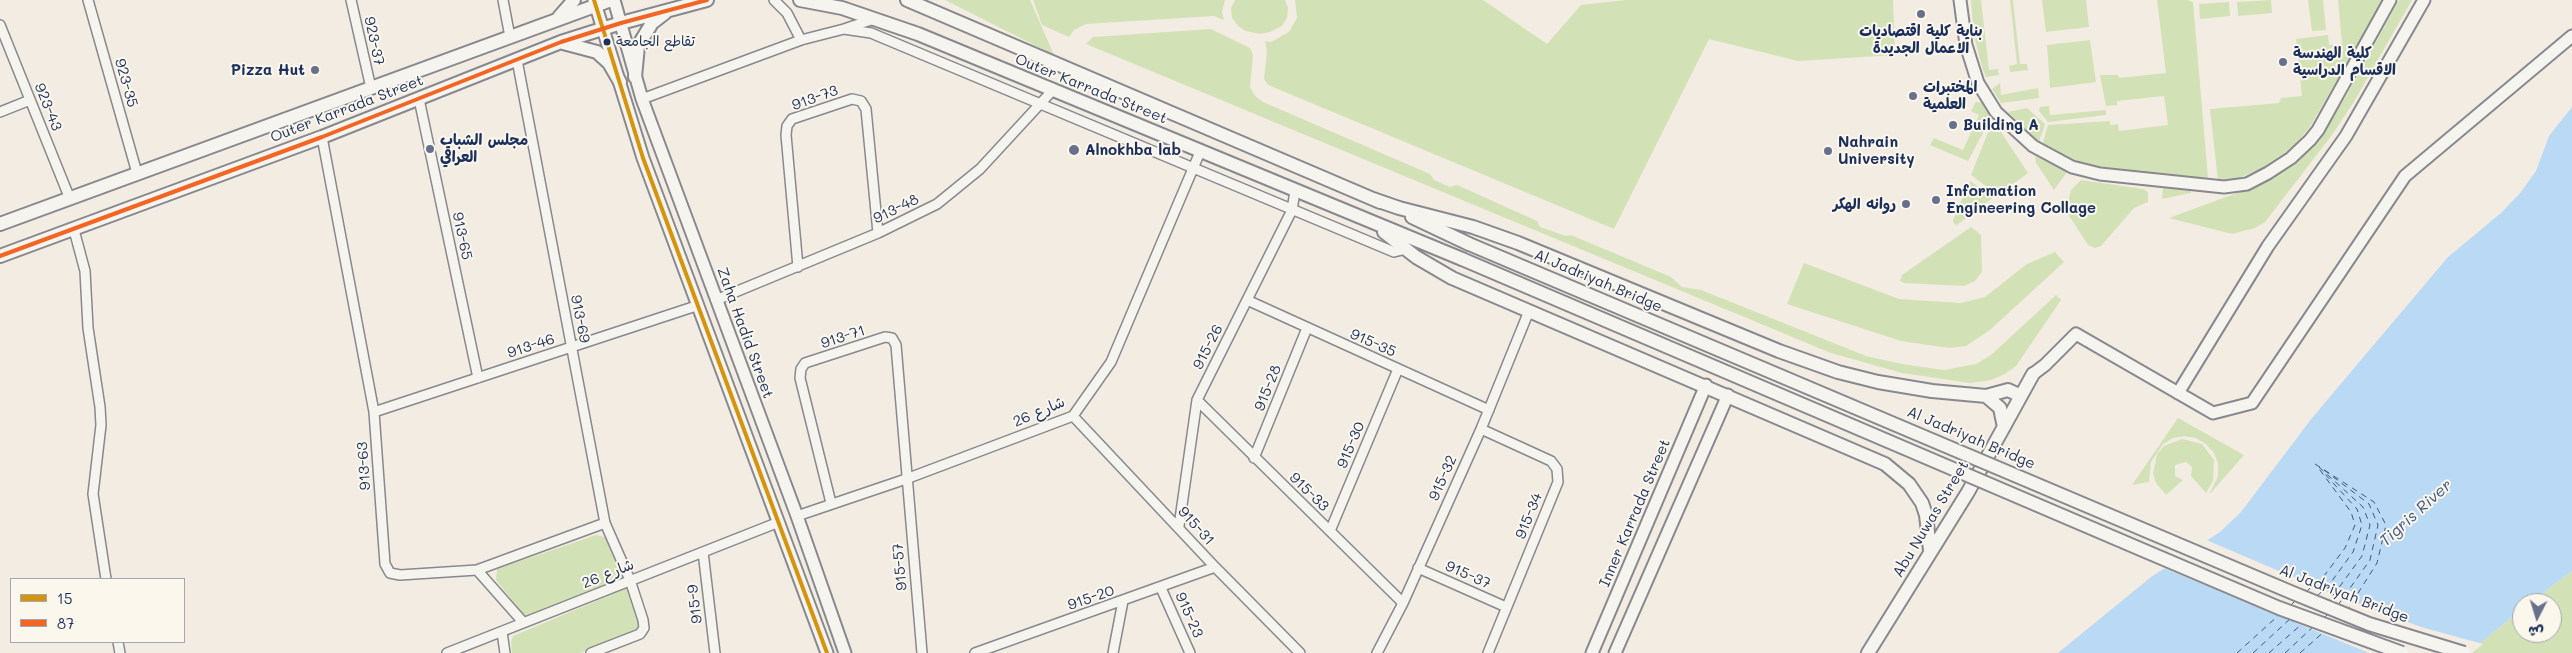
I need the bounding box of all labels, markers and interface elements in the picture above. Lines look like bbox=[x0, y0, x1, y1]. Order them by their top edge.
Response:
marker: بناية كلية اقتصاديات الاعمال الجديدة bbox=[1915, 8, 1927, 20]
street label: 923-37 bbox=[360, 15, 388, 67]
place label: بناية كلية اقتصاديات الاعمال الجديدة bbox=[1859, 22, 1983, 57]
place label: تقاطع الجامعة bbox=[616, 34, 695, 50]
marker: تقاطع الجامعة bbox=[602, 37, 612, 47]
place label: كلية الهندسة الاقسام الدراسية bbox=[2293, 44, 2396, 79]
street label: Outer Karrada Street bbox=[1012, 50, 1170, 128]
marker: كلية الهندسة الاقسام الدراسية bbox=[2277, 56, 2289, 68]
street label: 923-35 bbox=[110, 57, 142, 109]
place label: Pizza Hut bbox=[231, 61, 305, 79]
marker: Pizza Hut bbox=[309, 64, 321, 76]
street label: Outer Karrada Street bbox=[268, 71, 426, 147]
place label: المختبرات العلمية bbox=[1923, 78, 1977, 113]
street label: 923-43 bbox=[30, 80, 66, 134]
street label: 913-73 bbox=[789, 81, 841, 115]
marker: المختبرات العلمية bbox=[1907, 90, 1919, 102]
place label: Building A bbox=[1963, 116, 2039, 134]
marker: Building A bbox=[1947, 119, 1959, 131]
place label: مجلس الشباب العراقي bbox=[440, 131, 528, 166]
place label: Nahrain University bbox=[1838, 133, 1915, 168]
place label: Alnokhba lab bbox=[1085, 141, 1181, 159]
marker: مجلس الشباب العراقي bbox=[424, 143, 436, 155]
marker: Alnokhba lab bbox=[1067, 143, 1081, 157]
marker: Nahrain University bbox=[1822, 145, 1834, 157]
place label: Information Engineering Collage bbox=[1946, 182, 2096, 217]
street label: 913-48 bbox=[870, 190, 922, 228]
marker: Information Engineering Collage bbox=[1930, 194, 1942, 206]
place label: روانه الهكر bbox=[1833, 195, 1896, 213]
marker: روانه الهكر bbox=[1900, 198, 1912, 210]
street label: 913-65 bbox=[448, 210, 476, 262]
street label: Al Jadriyah Bridge bbox=[1531, 246, 1665, 316]
street label: Zaha Hadid Street bbox=[713, 265, 777, 401]
street label: 913-69 bbox=[567, 293, 593, 345]
street label: 913-71 bbox=[818, 321, 868, 353]
street label: 915-26 bbox=[1189, 322, 1227, 372]
street label: 915-35 bbox=[1347, 325, 1399, 361]
street label: 913-46 bbox=[505, 330, 557, 362]
street label: 915-28 bbox=[1251, 362, 1285, 414]
street label: شارع 26 bbox=[1010, 393, 1068, 431]
street label: Al Jadriyah Bridge bbox=[1904, 403, 2038, 473]
street label: 915-30 bbox=[1333, 419, 1369, 471]
street label: Inner Karrada Street bbox=[1596, 436, 1674, 590]
street label: 913-63 bbox=[353, 441, 375, 491]
street label: 915-32 bbox=[1425, 453, 1461, 503]
street label: Abu Nuwas Street bbox=[1889, 457, 1973, 581]
street label: 915-33 bbox=[1285, 469, 1333, 515]
water label: Tigris River bbox=[2376, 476, 2456, 550]
street label: 915-34 bbox=[1512, 490, 1546, 542]
street label: 915-31 bbox=[1174, 503, 1218, 549]
street label: 915-57 bbox=[889, 542, 911, 592]
street label: شارع 26 bbox=[579, 555, 637, 593]
street label: 915-37 bbox=[1443, 557, 1493, 593]
street label: Al Jadriyah Bridge bbox=[2277, 561, 2411, 627]
legend bbox=[10, 578, 185, 643]
street label: 915-20 bbox=[1065, 582, 1117, 614]
street label: 915-9 bbox=[684, 583, 706, 625]
text: 15 bbox=[57, 588, 72, 608]
street label: 915-23 bbox=[1171, 590, 1207, 640]
north arrow bbox=[2512, 593, 2562, 643]
text: 87 bbox=[57, 613, 74, 633]
text: ش bbox=[2527, 622, 2544, 643]

